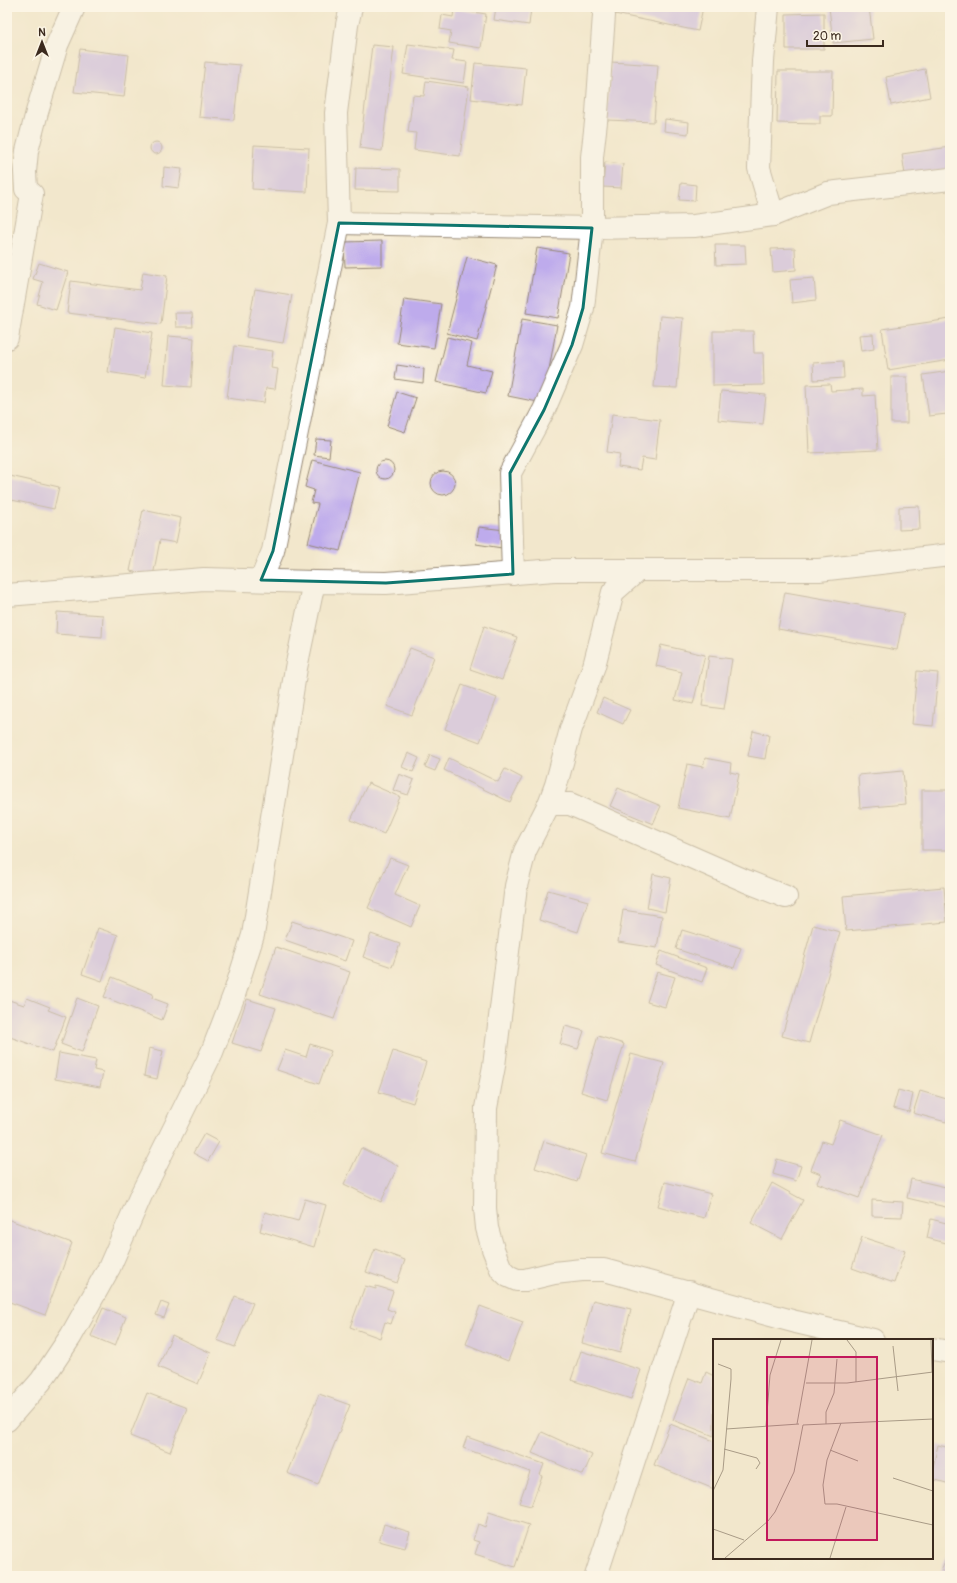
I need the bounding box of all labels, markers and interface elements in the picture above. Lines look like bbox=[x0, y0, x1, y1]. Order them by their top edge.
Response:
north arrow bbox=[22, 22, 62, 62]
scale bar bbox=[807, 22, 883, 48]
text: N bbox=[38, 26, 46, 39]
text: 20 m bbox=[813, 29, 842, 44]
inset map bbox=[713, 1339, 933, 1559]

